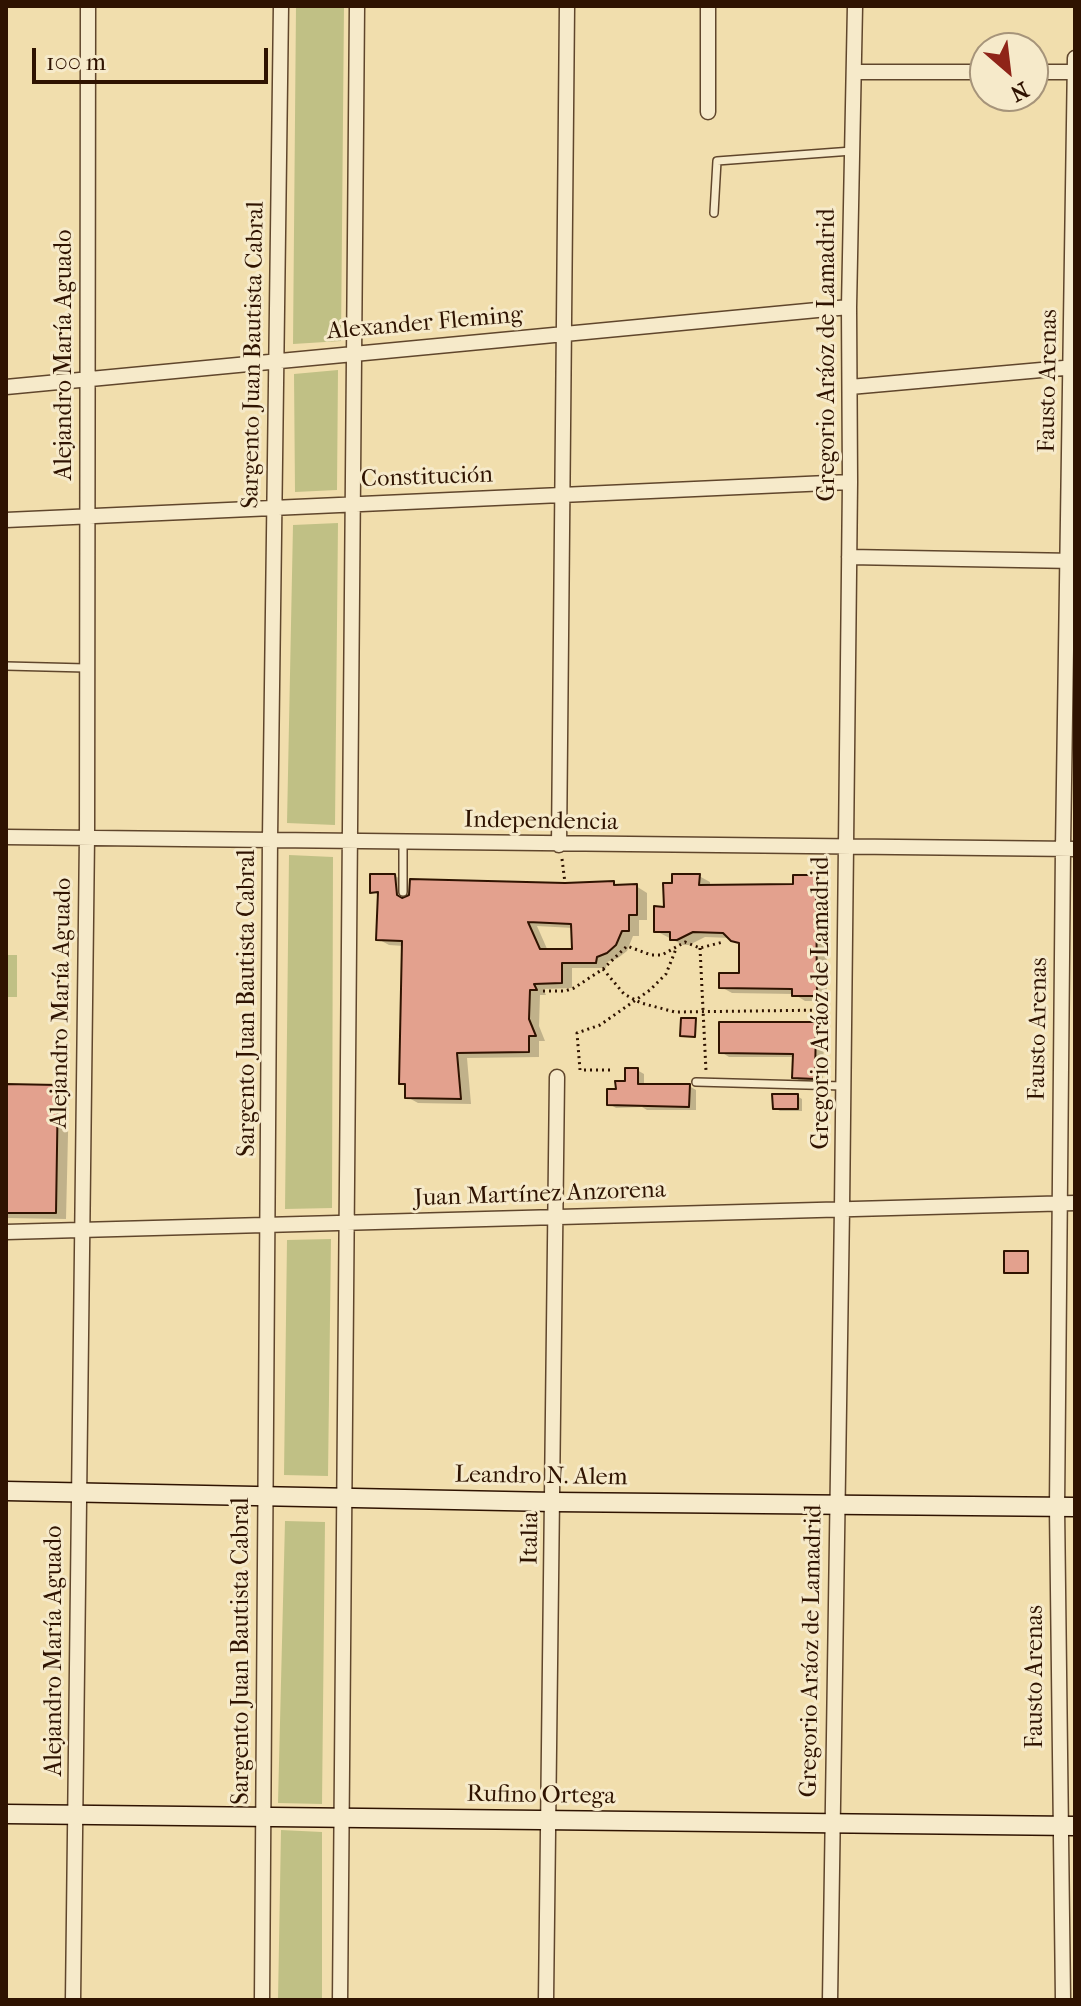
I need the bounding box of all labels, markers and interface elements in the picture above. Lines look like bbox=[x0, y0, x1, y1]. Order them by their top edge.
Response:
scale bar bbox=[36, 32, 272, 82]
north arrow bbox=[969, 32, 1049, 112]
text: 100 m bbox=[46, 48, 106, 76]
text: N bbox=[1006, 76, 1033, 107]
street label: Sargento Juan Bautista Cabral bbox=[237, 201, 271, 509]
street label: Gregorio Aráoz de Lamadrid bbox=[814, 209, 842, 501]
street label: Alejandro María Aguado bbox=[51, 230, 79, 480]
street label: Alexander Fleming bbox=[326, 301, 524, 347]
street label: Fausto Arenas bbox=[1033, 309, 1065, 453]
street label: Constitución bbox=[361, 461, 493, 495]
street label: Independencia bbox=[464, 806, 618, 838]
street label: Sargento Juan Bautista Cabral bbox=[234, 849, 262, 1157]
street label: Gregorio Aráoz de Lamadrid bbox=[808, 857, 836, 1149]
street label: Alejandro María Aguado bbox=[45, 877, 79, 1129]
street label: Fausto Arenas bbox=[1023, 957, 1055, 1101]
street label: Juan Martínez Anzorena bbox=[414, 1176, 666, 1214]
street label: Leandro N. Alem bbox=[454, 1461, 628, 1493]
street label: Sargento Juan Bautista Cabral bbox=[228, 1497, 256, 1805]
street label: Gregorio Aráoz de Lamadrid bbox=[795, 1504, 829, 1798]
street label: Italia bbox=[516, 1511, 546, 1565]
street label: Alejandro María Aguado bbox=[41, 1526, 69, 1776]
street label: Fausto Arenas bbox=[1022, 1605, 1050, 1749]
street label: Rufino Ortega bbox=[466, 1780, 616, 1812]

